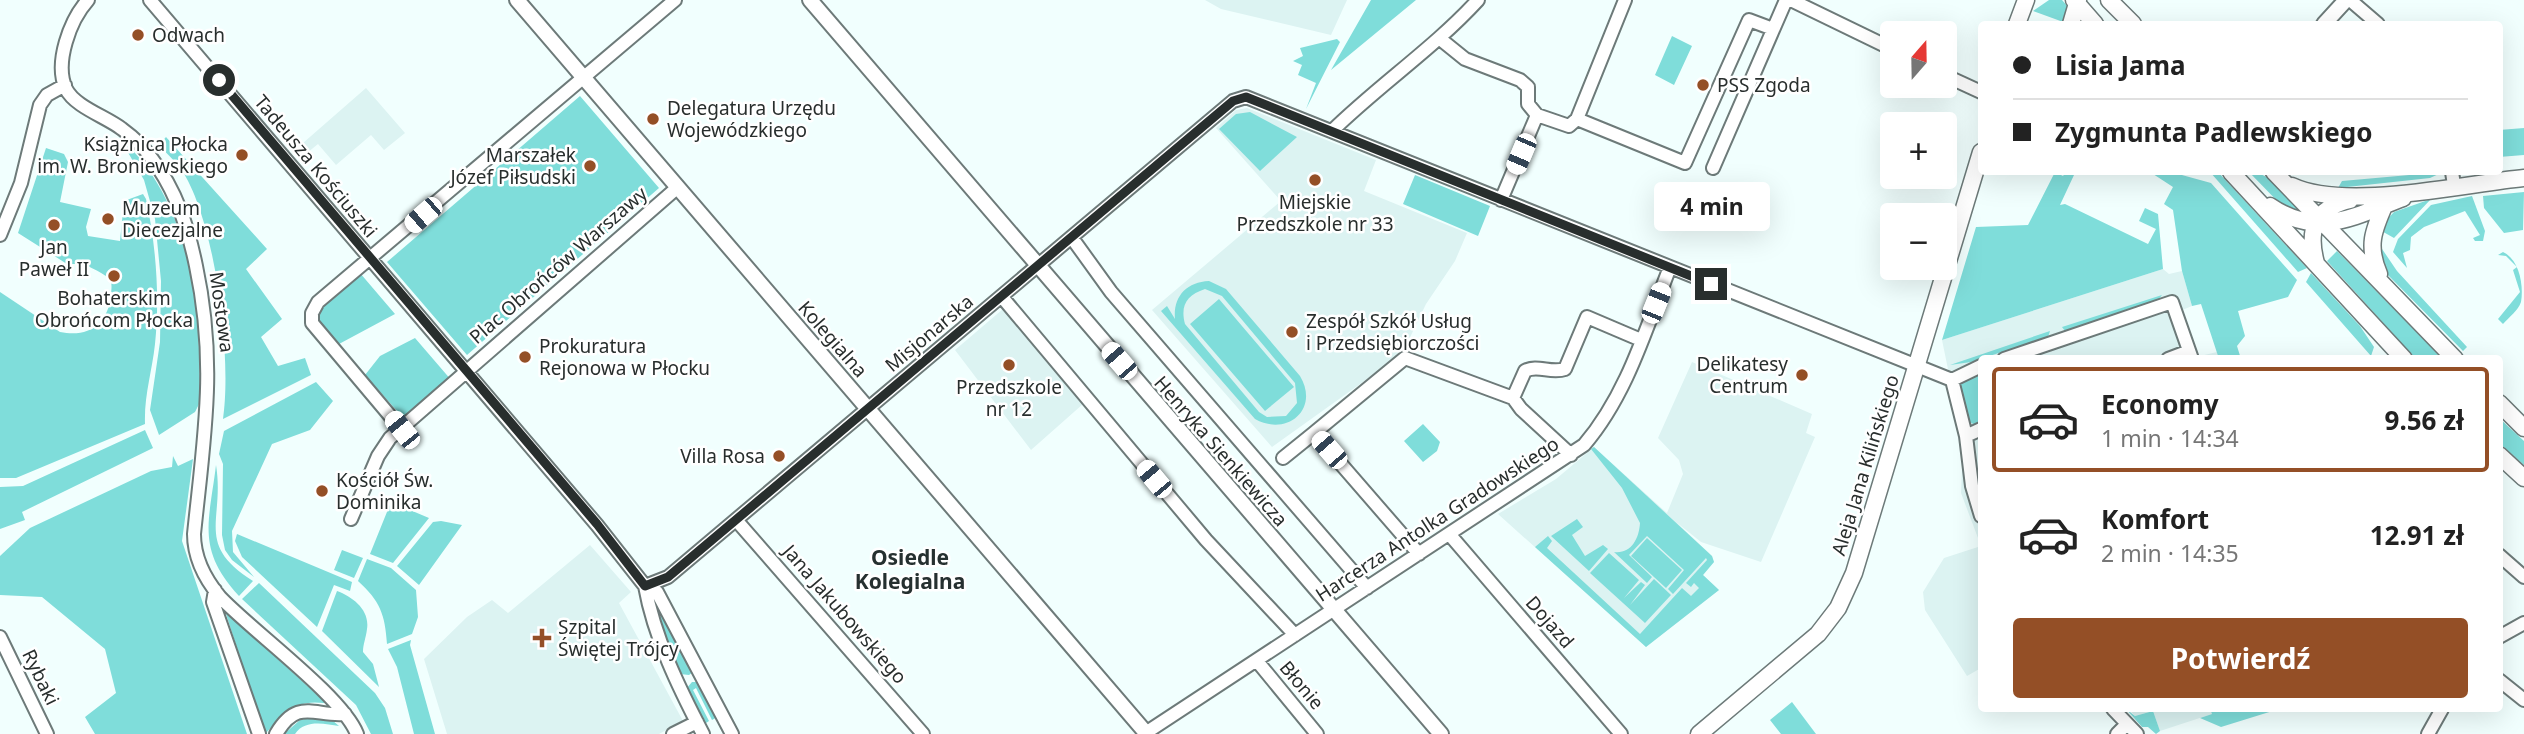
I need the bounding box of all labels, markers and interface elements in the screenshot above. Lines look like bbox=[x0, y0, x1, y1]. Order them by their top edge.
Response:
north arrow bbox=[1880, 21, 1956, 98]
map controls bbox=[1880, 21, 1957, 280]
place label: Odwach bbox=[152, 22, 225, 48]
marker: Odwach bbox=[130, 27, 146, 43]
text: Lisia Jama bbox=[2055, 47, 2186, 83]
route start bbox=[203, 64, 235, 96]
place label: PSS Zgoda bbox=[1717, 72, 1811, 98]
marker: PSS Zgoda bbox=[1695, 77, 1711, 93]
street label: Tadeusza Kościuszki bbox=[249, 89, 383, 243]
place label: Delegatura Urzędu Wojewódzkiego bbox=[667, 95, 836, 143]
marker: Delegatura Urzędu Wojewódzkiego bbox=[645, 111, 661, 127]
button: + bbox=[1880, 112, 1957, 189]
text: Zygmunta Padlewskiego bbox=[2055, 114, 2372, 150]
place label: Książnica Płocka im. W. Broniewskiego bbox=[37, 131, 228, 179]
car bbox=[1504, 131, 1539, 177]
place label: Marszałek Józef Piłsudski bbox=[448, 142, 576, 190]
marker: Książnica Płocka im. W. Broniewskiego bbox=[234, 147, 250, 163]
marker: Marszałek Józef Piłsudski bbox=[582, 158, 598, 174]
marker: Miejskie Przedszkole nr 33 bbox=[1307, 172, 1323, 188]
street label: Plac Obrońców Warszawy bbox=[464, 180, 653, 349]
callout: 4 min bbox=[1653, 182, 1769, 232]
place label: Miejskie Przedszkole nr 33 bbox=[1236, 189, 1394, 237]
text: 4 min bbox=[1680, 190, 1744, 222]
car bbox=[401, 193, 446, 237]
place label: Muzeum Diecezjalne bbox=[122, 195, 223, 243]
button: − bbox=[1880, 203, 1957, 280]
marker: Muzeum Diecezjalne bbox=[100, 211, 116, 227]
marker: Jan Paweł II bbox=[46, 217, 62, 233]
place label: Jan Paweł II bbox=[19, 234, 89, 282]
marker: Bohaterskim Obrońcom Płocka bbox=[106, 268, 122, 284]
route end bbox=[1695, 268, 1727, 300]
street label: Mostowa bbox=[203, 270, 241, 354]
car bbox=[1639, 280, 1674, 326]
place label: Bohaterskim Obrońcom Płocka bbox=[35, 285, 193, 333]
street label: Misjonarska bbox=[879, 288, 979, 378]
street label: Kolegialna bbox=[793, 295, 873, 383]
place label: Zespół Szkół Usług i Przedsiębiorczości bbox=[1306, 308, 1479, 356]
marker: Zespół Szkół Usług i Przedsiębiorczości bbox=[1284, 324, 1300, 340]
place label: Prokuratura Rejonowa w Płocku bbox=[539, 333, 710, 381]
car bbox=[1098, 338, 1141, 384]
marker: Prokuratura Rejonowa w Płocku bbox=[517, 349, 533, 365]
place label: Delikatesy Centrum bbox=[1696, 351, 1788, 399]
marker: Przedszkole nr 12 bbox=[1001, 357, 1017, 373]
marker: Delikatesy Centrum bbox=[1794, 367, 1810, 383]
street label: Henryka Sienkiewicza bbox=[1148, 370, 1294, 532]
street label: Aleja Jana Kilińskiego bbox=[1825, 371, 1905, 559]
place label: Przedszkole nr 12 bbox=[956, 374, 1062, 422]
text: Economy bbox=[2101, 386, 2219, 422]
icon: car bbox=[2017, 388, 2080, 451]
text: 9.56 zł bbox=[2385, 402, 2464, 438]
car bbox=[381, 407, 424, 453]
text: 1 min · 14:34 bbox=[2101, 422, 2239, 454]
car bbox=[1308, 427, 1351, 473]
street label: Harcerza Antolka Gradowskiego bbox=[1310, 430, 1564, 608]
place label: Villa Rosa bbox=[680, 443, 765, 469]
marker: Villa Rosa bbox=[771, 448, 787, 464]
car bbox=[1133, 456, 1176, 502]
place label: Kościół Św. Dominika bbox=[336, 467, 433, 515]
marker: Kościół Św. Dominika bbox=[314, 483, 330, 499]
text: Komfort bbox=[2101, 501, 2209, 537]
icon: car bbox=[2017, 503, 2080, 566]
text: 12.91 zł bbox=[2370, 517, 2464, 553]
street label: Jana Jakubowskiego bbox=[776, 537, 913, 689]
text: 2 min · 14:35 bbox=[2101, 537, 2239, 569]
district label: Osiedle Kolegialna bbox=[855, 543, 965, 595]
street label: Dojazd bbox=[1520, 590, 1580, 654]
place label: Szpital Świętej Trójcy bbox=[558, 614, 679, 662]
button: Potwierdź bbox=[2013, 618, 2468, 698]
marker: Szpital Świętej Trójcy bbox=[532, 628, 552, 648]
street label: Rybaki bbox=[16, 645, 66, 709]
street label: Błonie bbox=[1274, 655, 1330, 715]

